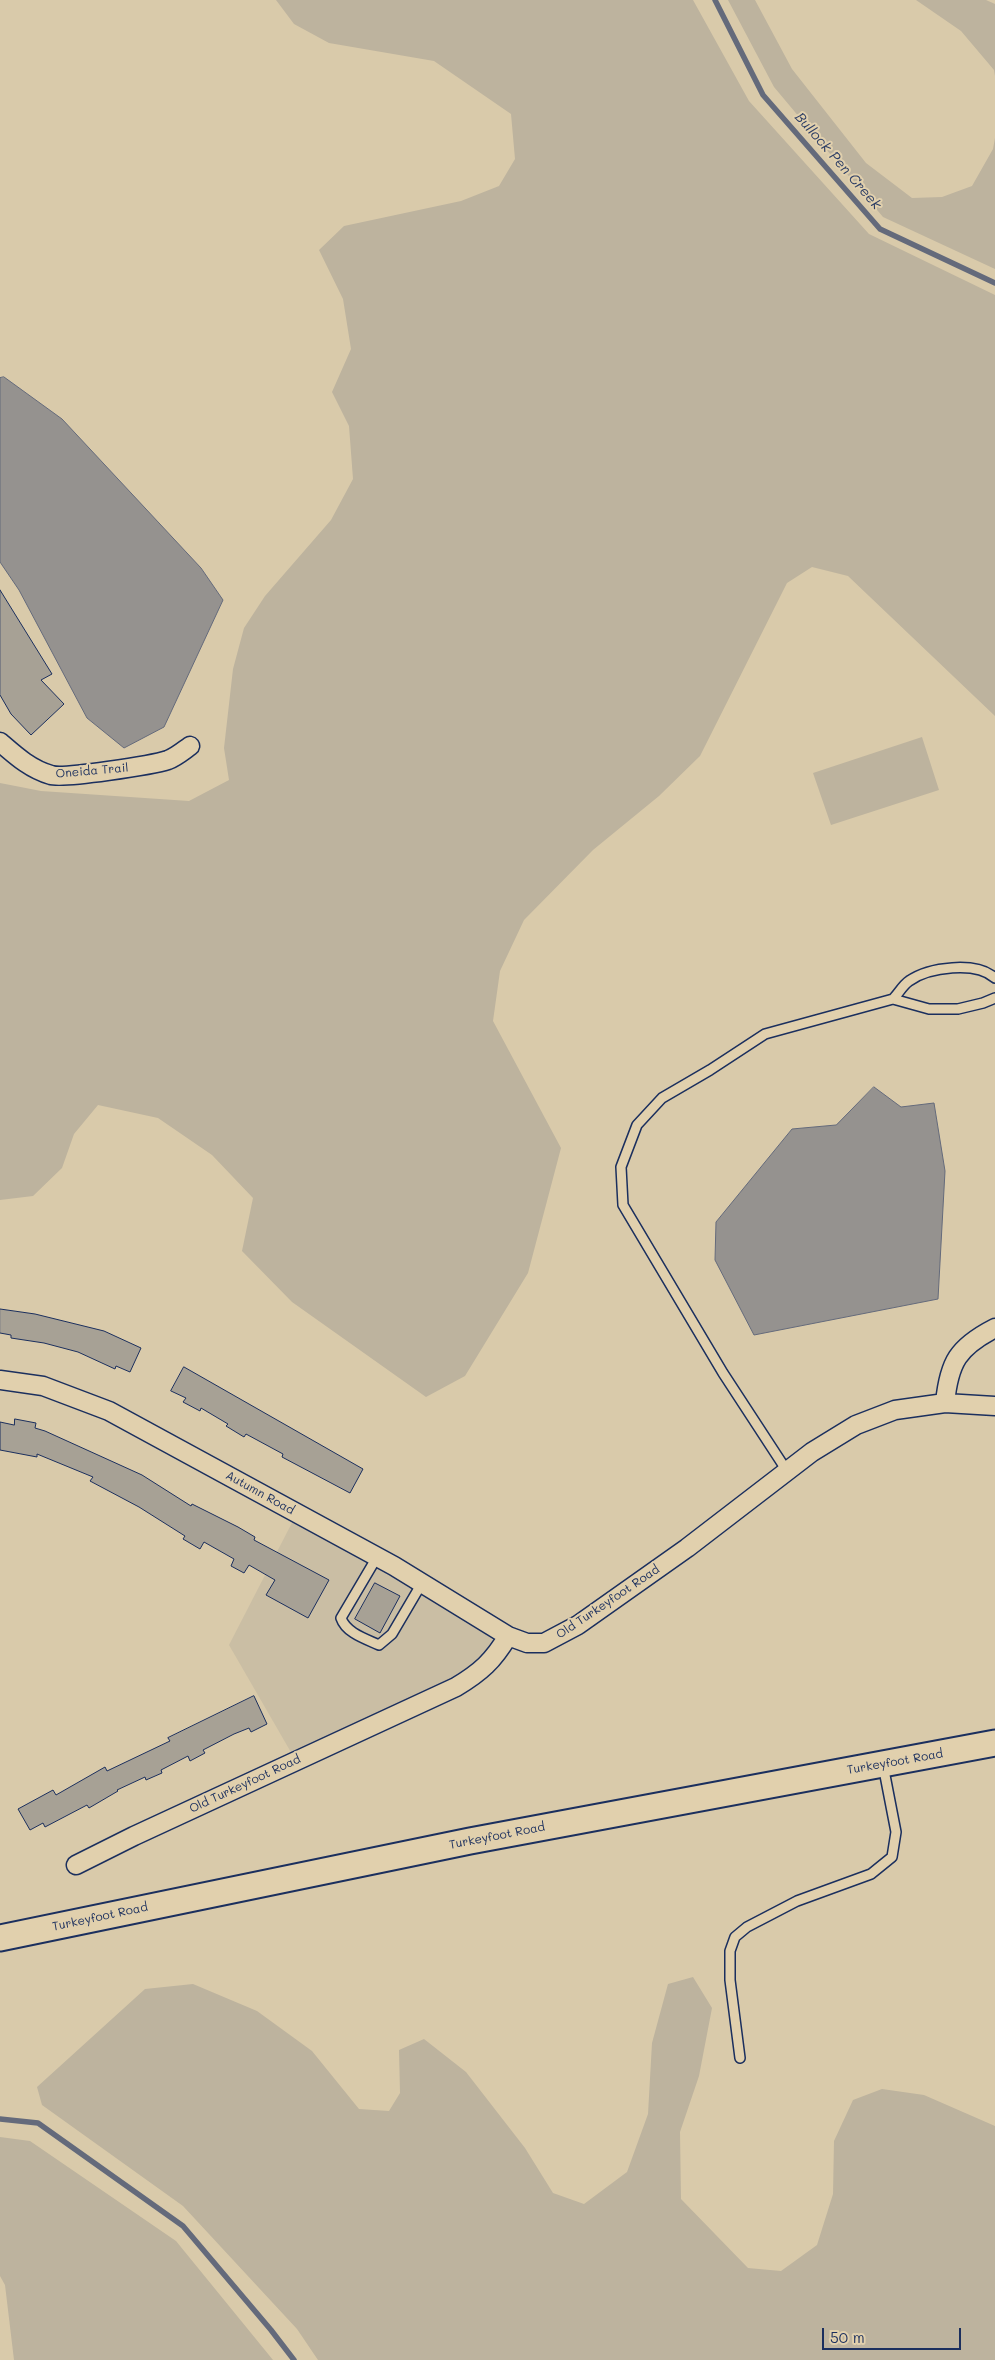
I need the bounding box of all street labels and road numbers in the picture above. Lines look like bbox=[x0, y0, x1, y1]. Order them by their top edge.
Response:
street label: Oneida Trail bbox=[55, 761, 129, 781]
street label: Autumn Road bbox=[223, 1468, 297, 1518]
street label: Old Turkeyfoot Road bbox=[554, 1562, 662, 1642]
street label: Turkeyfoot Road bbox=[846, 1746, 944, 1778]
street label: Old Turkeyfoot Road bbox=[187, 1752, 303, 1816]
street label: Turkeyfoot Road bbox=[448, 1820, 546, 1852]
street label: Turkeyfoot Road bbox=[51, 1900, 149, 1934]

